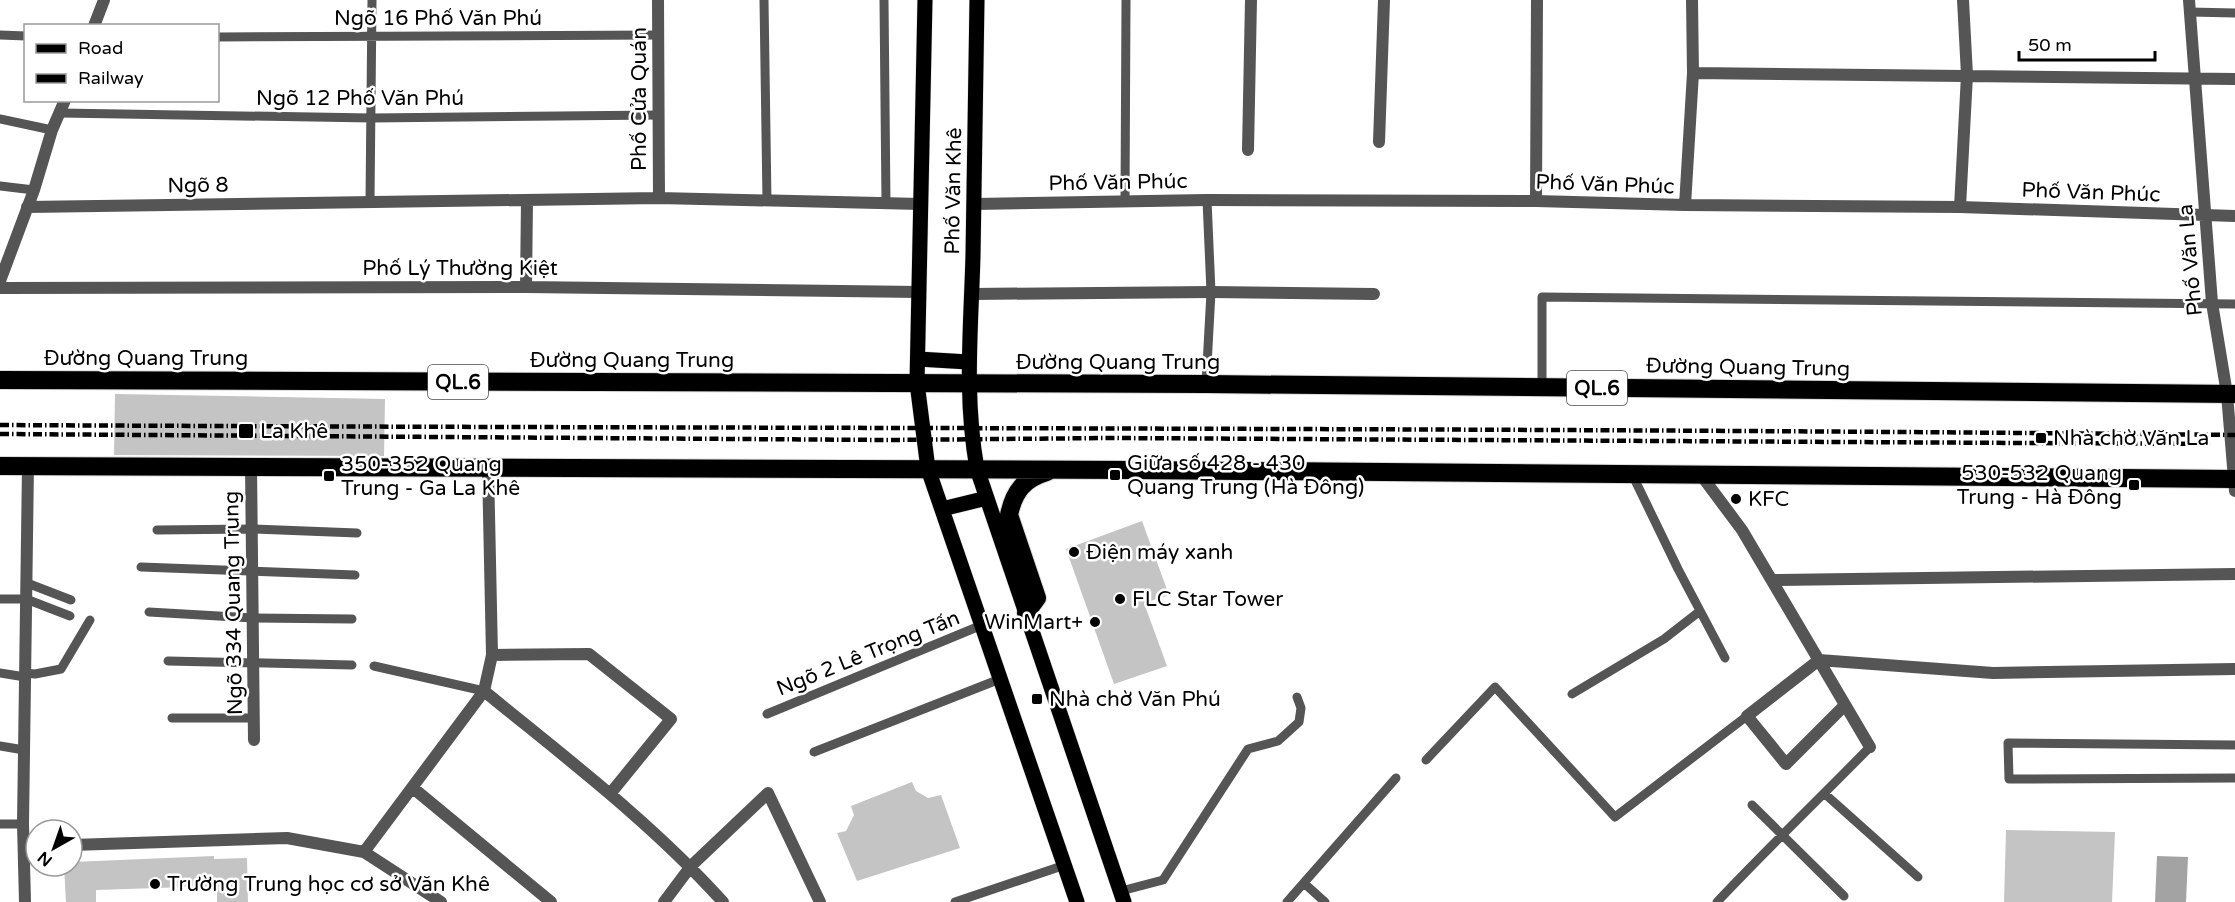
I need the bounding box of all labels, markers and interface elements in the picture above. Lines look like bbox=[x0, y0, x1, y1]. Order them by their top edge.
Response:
street label: Ngõ 16 Phố Văn Phú bbox=[334, 6, 542, 31]
legend bbox=[24, 24, 219, 102]
scale bar bbox=[2019, 24, 2156, 62]
street label: Phố Cửa Quán bbox=[627, 27, 652, 171]
text: 50 m bbox=[2028, 34, 2072, 56]
text: Road bbox=[78, 37, 123, 59]
text: Railway bbox=[78, 67, 144, 89]
street label: Ngõ 12 Phố Văn Phú bbox=[256, 86, 464, 111]
street label: Phố Văn Khê bbox=[940, 127, 967, 255]
street label: Phố Văn Phúc bbox=[1048, 169, 1188, 196]
street label: Phố Văn Phúc bbox=[1535, 170, 1675, 199]
street label: Ngõ 8 bbox=[167, 172, 229, 199]
street label: Phố Văn Phúc bbox=[2021, 178, 2161, 207]
street label: Phố Văn La bbox=[2173, 203, 2208, 317]
street label: Phố Lý Thường Kiệt bbox=[362, 256, 558, 281]
street label: Đường Quang Trung bbox=[44, 346, 248, 371]
street label: Đường Quang Trung bbox=[530, 348, 734, 373]
street label: Đường Quang Trung bbox=[1016, 350, 1220, 375]
street label: Đường Quang Trung bbox=[1646, 353, 1850, 382]
road number: QL.6 bbox=[428, 365, 488, 399]
road number: QL.6 bbox=[1567, 371, 1627, 405]
place label: La Khê bbox=[260, 419, 328, 444]
marker: La Khê bbox=[237, 422, 255, 440]
place label: Nhà chờ Văn La bbox=[2053, 426, 2209, 451]
marker: Nhà chờ Văn La bbox=[2034, 431, 2048, 445]
place label: Giữa số 428 - 430 Quang Trung (Hà Đông) bbox=[1127, 451, 1364, 500]
place label: 350-352 Quang Trung - Ga La Khê bbox=[341, 452, 520, 501]
place label: 530-532 Quang Trung - Hà Đông bbox=[1957, 461, 2122, 510]
marker: Giữa số 428 - 430 Quang Trung (Hà Đông) bbox=[1108, 468, 1122, 482]
marker: 350-352 Quang Trung - Ga La Khê bbox=[322, 469, 336, 483]
marker: 530-532 Quang Trung - Hà Đông bbox=[2127, 478, 2141, 492]
place label: KFC bbox=[1748, 487, 1789, 512]
street label: Ngõ 334 Quang Trung bbox=[219, 491, 248, 715]
marker: KFC bbox=[1729, 492, 1743, 506]
place label: Điện máy xanh bbox=[1086, 540, 1233, 565]
marker: Điện máy xanh bbox=[1067, 545, 1081, 559]
place label: FLC Star Tower bbox=[1132, 587, 1283, 612]
marker: FLC Star Tower bbox=[1113, 592, 1127, 606]
street label: Ngõ 2 Lê Trọng Tấn bbox=[773, 605, 963, 702]
place label: WinMart+ bbox=[984, 610, 1083, 635]
marker: WinMart+ bbox=[1088, 615, 1102, 629]
place label: Nhà chờ Văn Phú bbox=[1049, 687, 1221, 712]
marker: Nhà chờ Văn Phú bbox=[1030, 692, 1044, 706]
north arrow bbox=[24, 818, 84, 878]
text: N bbox=[34, 847, 56, 871]
place label: Trường Trung học cơ sở Văn Khê bbox=[167, 872, 490, 897]
marker: Trường Trung học cơ sở Văn Khê bbox=[148, 877, 162, 891]

